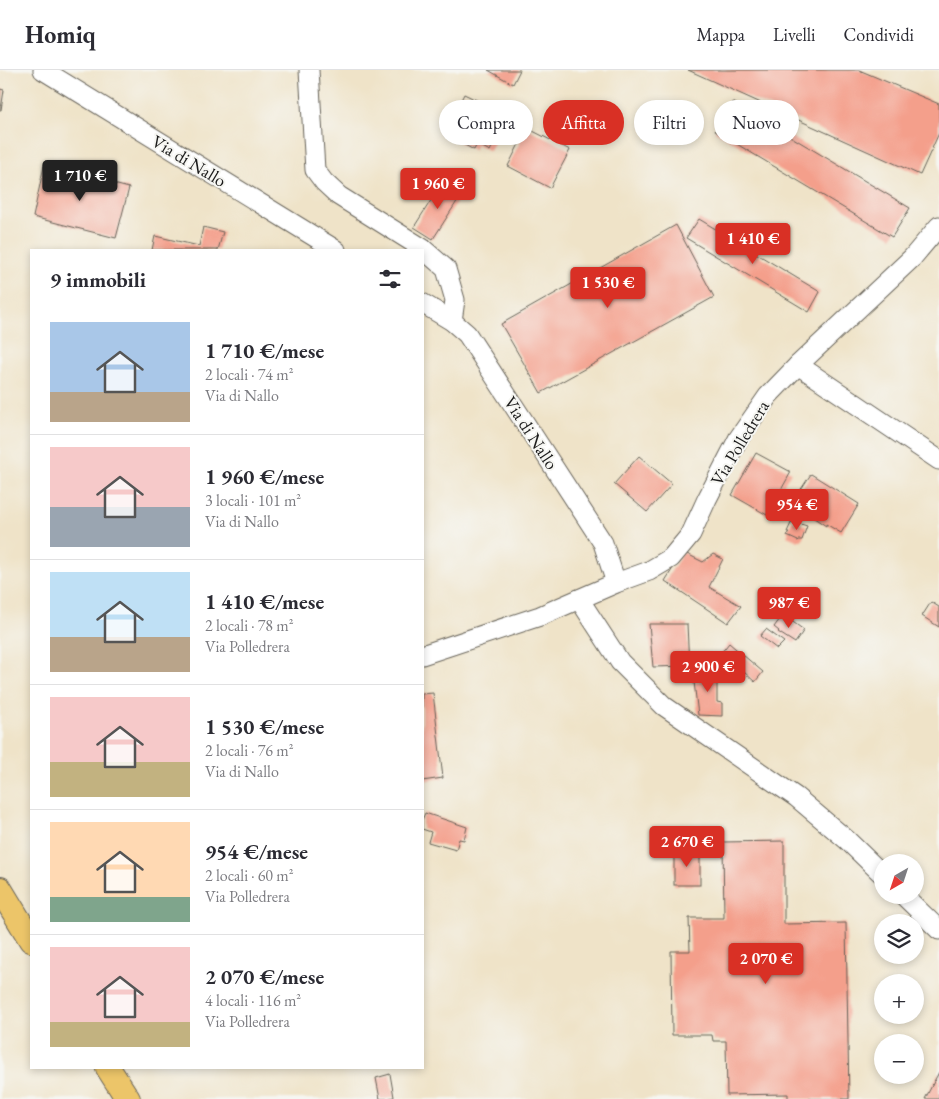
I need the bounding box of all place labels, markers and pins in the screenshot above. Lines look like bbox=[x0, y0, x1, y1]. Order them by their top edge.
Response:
pin: 1 710 € bbox=[34, 160, 126, 202]
pin: 1 960 € bbox=[392, 168, 484, 210]
pin: 1 410 € bbox=[707, 222, 799, 265]
pin: 1 530 € bbox=[562, 266, 654, 309]
pin: 954 € bbox=[762, 488, 832, 531]
pin: 987 € bbox=[754, 586, 824, 629]
pin: 2 900 € bbox=[662, 650, 754, 693]
pin: 2 670 € bbox=[641, 826, 733, 868]
pin: 2 070 € bbox=[720, 942, 812, 985]

